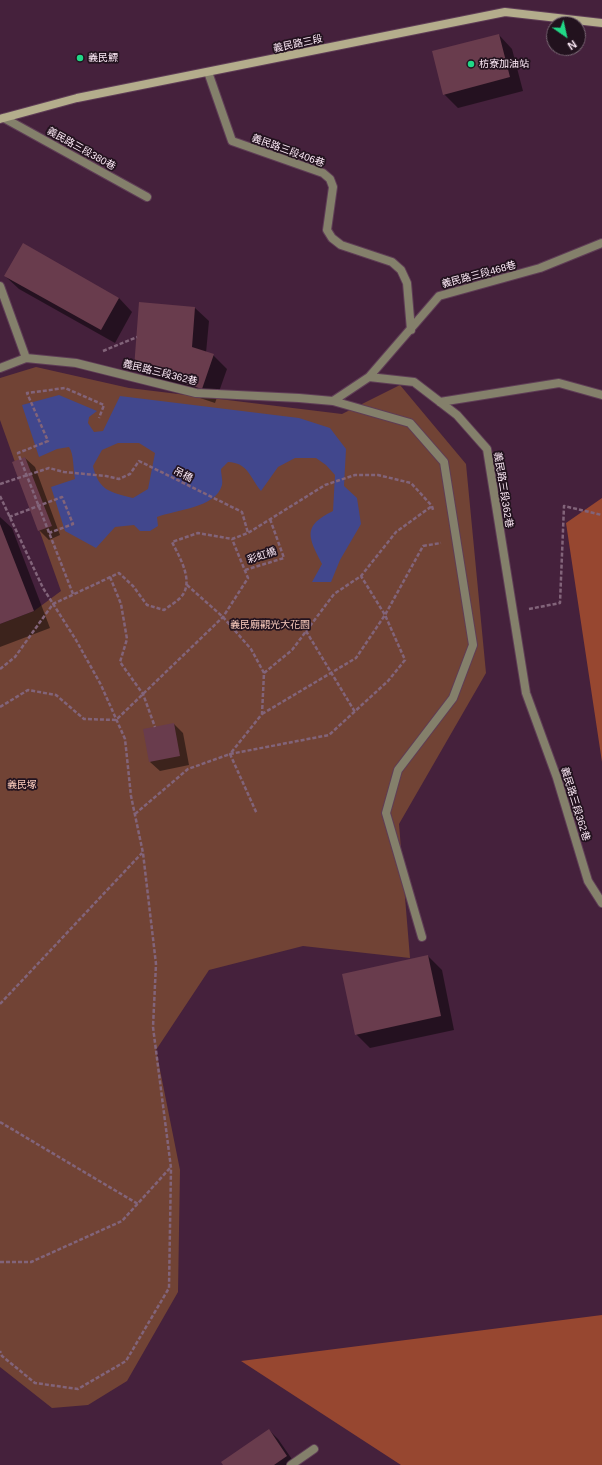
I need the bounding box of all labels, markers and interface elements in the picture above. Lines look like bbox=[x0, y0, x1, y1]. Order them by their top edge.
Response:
north arrow bbox=[546, 16, 586, 56]
street label: 義民路三段 bbox=[272, 33, 324, 55]
text: N bbox=[566, 38, 579, 52]
place label: 義民鰾 bbox=[88, 52, 118, 64]
marker: 義民鰾 bbox=[75, 53, 85, 63]
place label: 枋寮加油站 bbox=[479, 58, 529, 70]
marker: 枋寮加油站 bbox=[466, 59, 476, 69]
street label: 義民路三段380巷 bbox=[45, 125, 117, 173]
street label: 義民路三段406巷 bbox=[250, 132, 326, 170]
street label: 義民路三段468巷 bbox=[440, 259, 518, 291]
street label: 義民路三段362巷 bbox=[121, 358, 199, 388]
street label: 義民路三段362巷 bbox=[491, 451, 515, 529]
street label: 吊橋 bbox=[171, 465, 195, 485]
street label: 彩虹橋 bbox=[246, 546, 278, 566]
park label: 義民廟觀光大花園 bbox=[230, 619, 310, 631]
street label: 義民路三段362巷 bbox=[558, 766, 592, 842]
park label: 義民塚 bbox=[7, 779, 37, 791]

